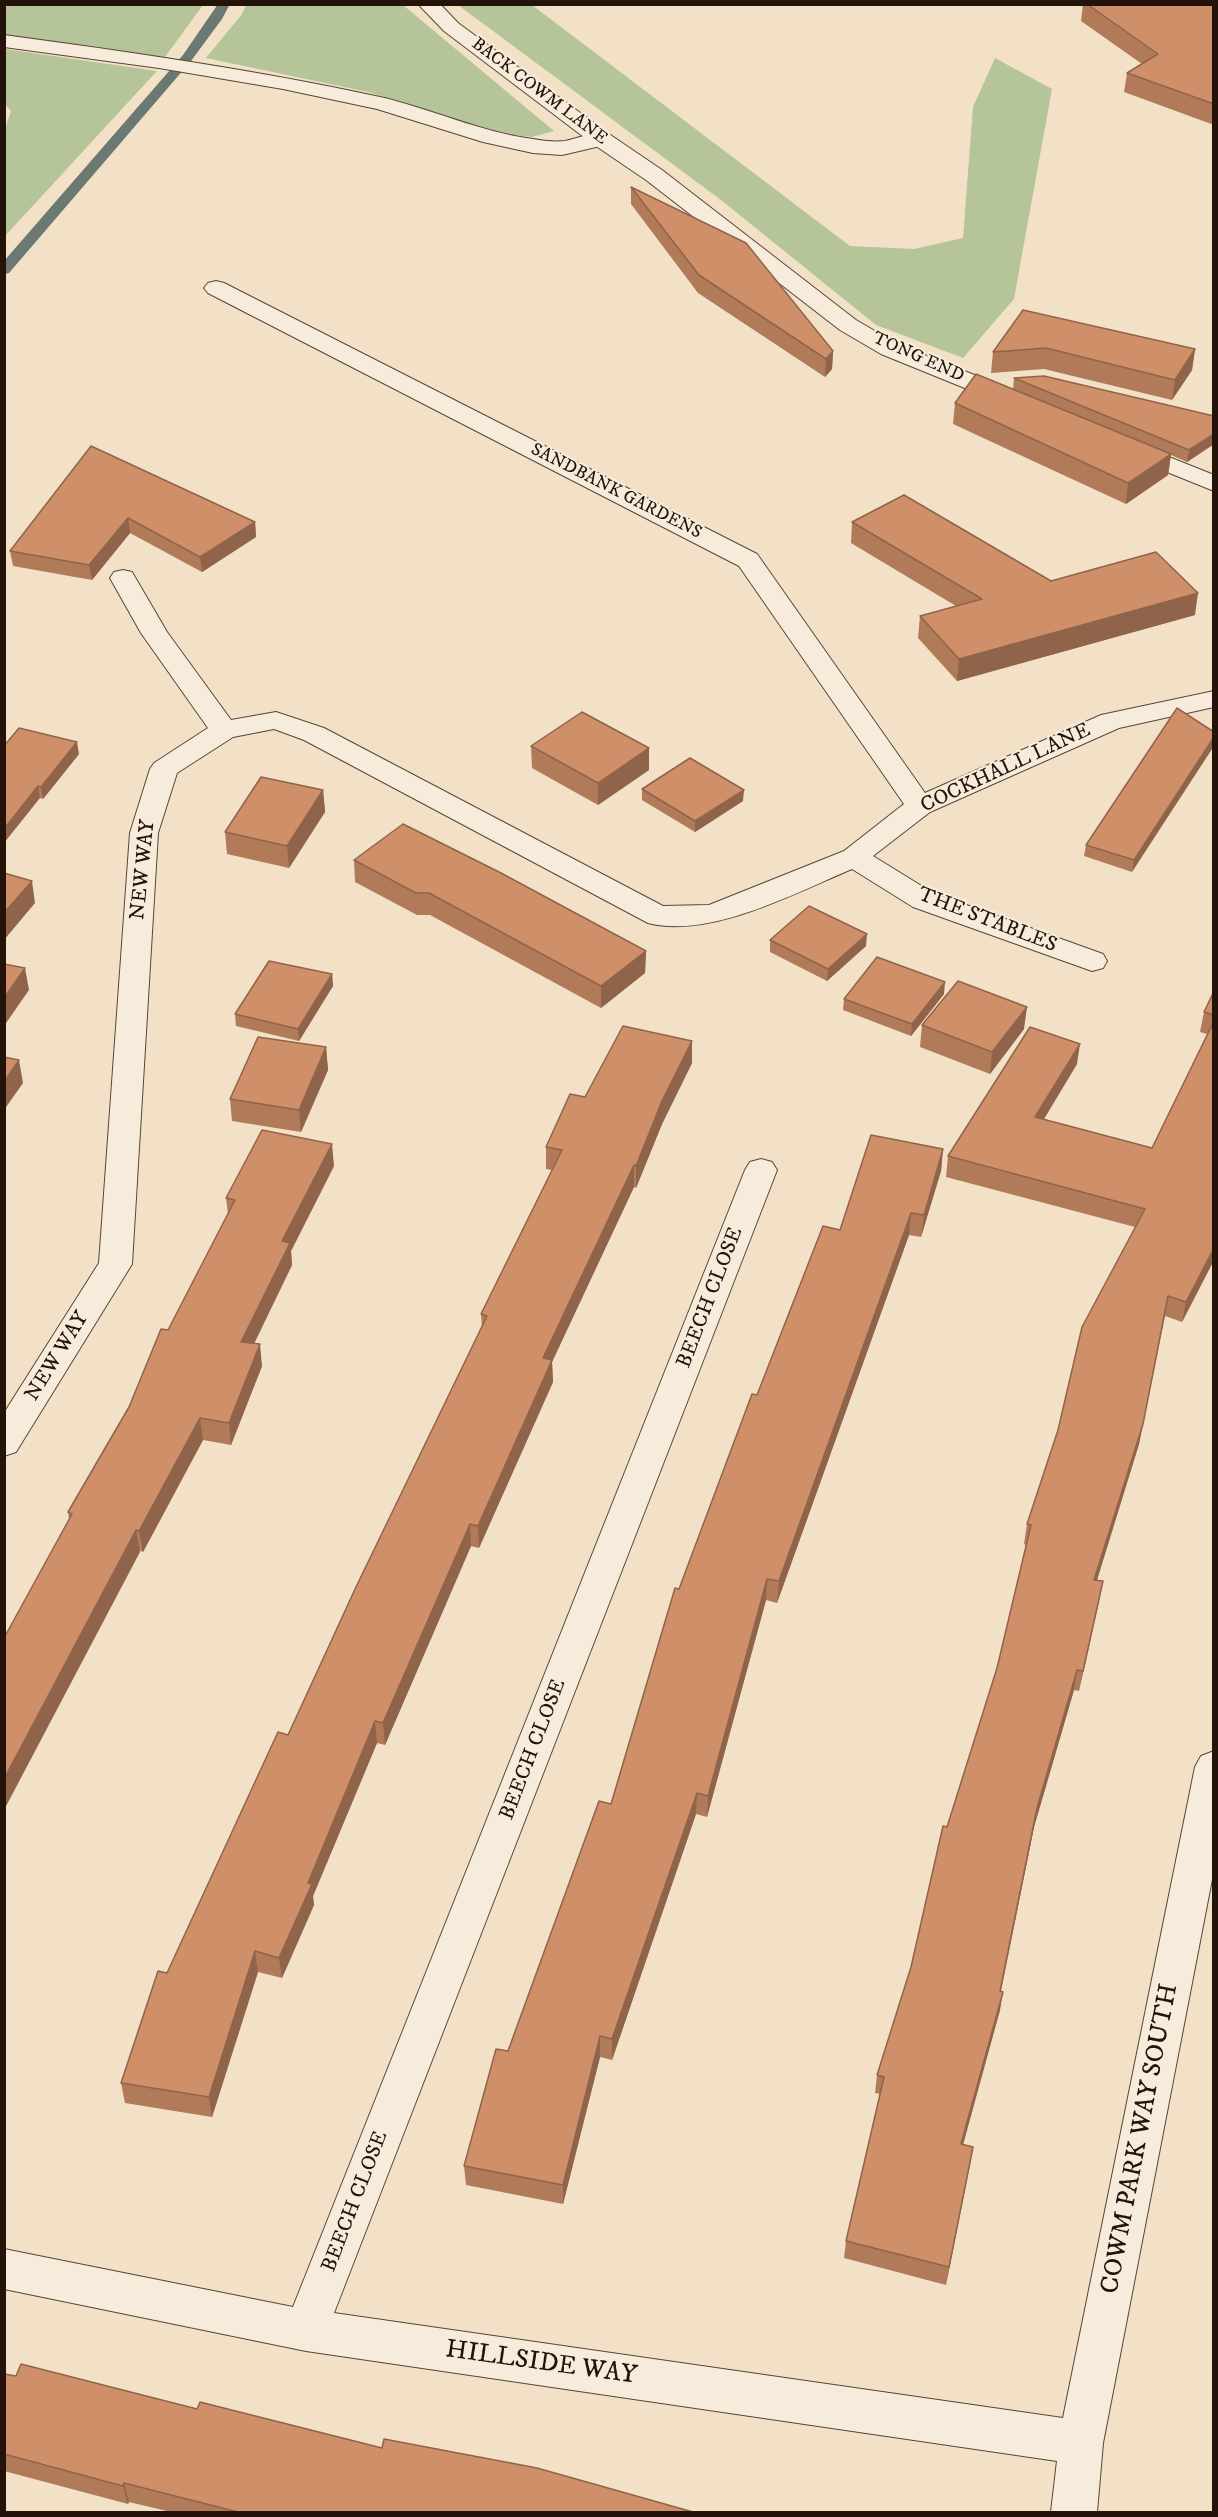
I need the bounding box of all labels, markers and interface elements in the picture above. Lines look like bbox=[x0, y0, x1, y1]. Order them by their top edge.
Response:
street label: BACK COWM LANE bbox=[467, 34, 611, 150]
street label: TONG END bbox=[869, 328, 967, 388]
street label: SANDBANK GARDENS bbox=[527, 439, 705, 545]
street label: COCKHALL LANE bbox=[917, 719, 1095, 819]
street label: NEW WAY bbox=[126, 819, 162, 921]
street label: THE STABLES bbox=[914, 883, 1060, 959]
street label: BEECH CLOSE bbox=[673, 1224, 749, 1372]
street label: NEW WAY bbox=[21, 1308, 95, 1406]
street label: BEECH CLOSE bbox=[496, 1676, 572, 1824]
street label: COWM PARK WAY SOUTH bbox=[1096, 1981, 1186, 2297]
street label: BEECH CLOSE bbox=[318, 2128, 394, 2276]
street label: HILLSIDE WAY bbox=[443, 2335, 639, 2393]

